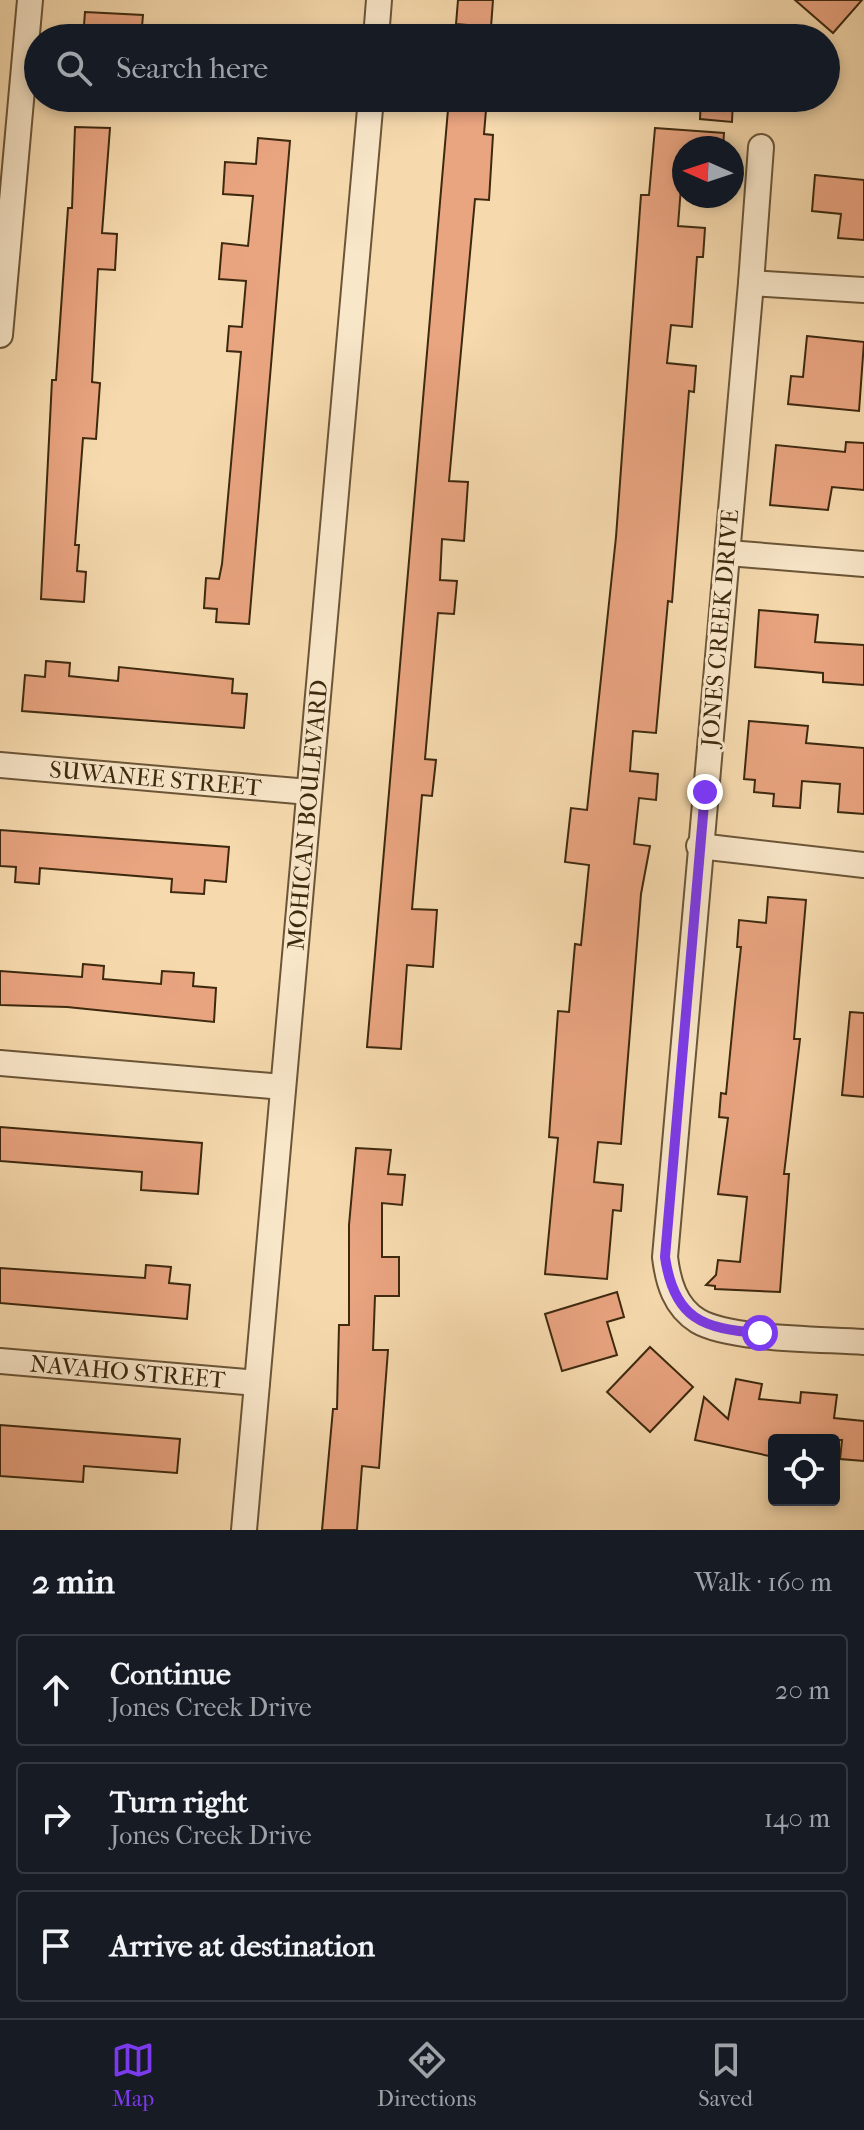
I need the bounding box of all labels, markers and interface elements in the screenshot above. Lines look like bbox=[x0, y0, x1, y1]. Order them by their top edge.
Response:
search box bbox=[24, 24, 840, 112]
icon: search bbox=[52, 46, 96, 90]
text: Search here bbox=[116, 51, 268, 86]
north arrow bbox=[672, 136, 744, 208]
street label: JONES CREEK DRIVE bbox=[695, 508, 744, 750]
street label: MOHICAN BOULEVARD bbox=[281, 678, 333, 951]
street label: SUWANEE STREET bbox=[48, 755, 263, 802]
route end bbox=[687, 774, 723, 810]
route start bbox=[742, 1315, 778, 1351]
street label: NAVAHO STREET bbox=[29, 1350, 227, 1394]
map controls bbox=[768, 1434, 840, 1506]
button: locate bbox=[768, 1434, 840, 1506]
text: 2 min bbox=[32, 1562, 115, 1602]
text: Walk · 160 m bbox=[694, 1567, 832, 1598]
text: Continue bbox=[110, 1657, 231, 1692]
icon: ahead bbox=[34, 1668, 78, 1712]
text: 20 m bbox=[775, 1675, 830, 1706]
text: Jones Creek Drive bbox=[110, 1692, 312, 1723]
text: Turn right bbox=[110, 1785, 248, 1820]
icon: right bbox=[34, 1796, 78, 1840]
text: 140 m bbox=[764, 1803, 830, 1834]
text: Jones Creek Drive bbox=[110, 1820, 312, 1851]
icon: arrive bbox=[34, 1924, 78, 1968]
text: Arrive at destination bbox=[110, 1929, 375, 1964]
tab: Map bbox=[111, 2038, 155, 2112]
tab: Directions bbox=[377, 2038, 476, 2112]
tab: Saved bbox=[698, 2038, 753, 2112]

